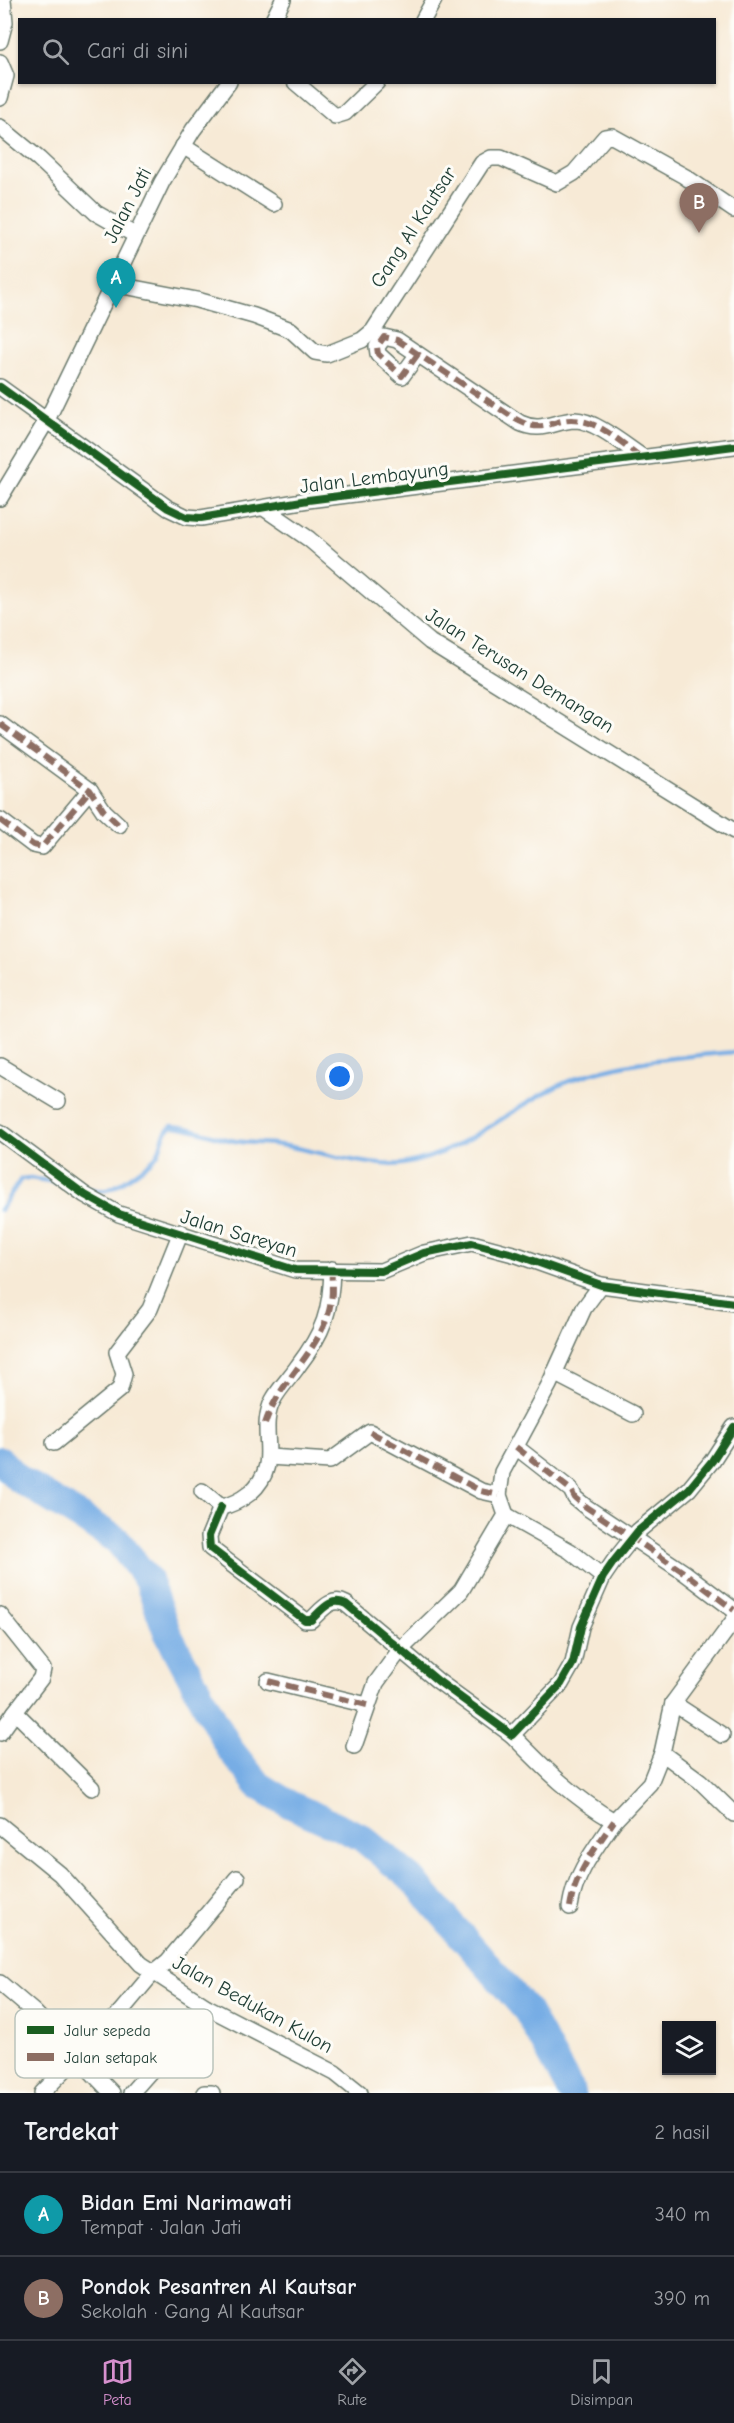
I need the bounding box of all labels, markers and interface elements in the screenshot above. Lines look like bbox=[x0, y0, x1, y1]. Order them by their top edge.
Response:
search box bbox=[18, 18, 716, 84]
icon: search bbox=[39, 35, 72, 68]
text: Cari di sini bbox=[87, 38, 188, 64]
street label: Gang Al Kautsar bbox=[366, 162, 461, 292]
street label: Jalan Jati bbox=[99, 164, 156, 247]
pin: B bbox=[680, 184, 718, 233]
pin: A bbox=[96, 258, 136, 308]
street label: Jalan Lembayung bbox=[298, 457, 450, 498]
street label: Jalan Terusan Demangan bbox=[421, 603, 618, 738]
your location bbox=[325, 1062, 354, 1091]
street label: Jalan Sareyan bbox=[178, 1205, 300, 1262]
street label: Jalan Bedukan Kulon bbox=[169, 1951, 337, 2058]
legend bbox=[15, 2009, 213, 2078]
map controls bbox=[662, 2021, 716, 2075]
button: layers bbox=[662, 2021, 716, 2075]
text: Jalur sepeda bbox=[64, 2022, 151, 2040]
text: Jalan setapak bbox=[64, 2049, 157, 2067]
text: Terdekat bbox=[24, 2117, 118, 2147]
text: 2 hasil bbox=[655, 2121, 710, 2144]
text: Bidan Emi Narimawati bbox=[81, 2190, 292, 2216]
text: A bbox=[38, 2203, 49, 2226]
text: 340 m bbox=[655, 2203, 710, 2226]
text: Tempat · Jalan Jati bbox=[81, 2216, 242, 2239]
text: Pondok Pesantren Al Kautsar bbox=[81, 2274, 356, 2300]
text: B bbox=[37, 2287, 50, 2310]
text: 390 m bbox=[654, 2287, 710, 2310]
text: Sekolah · Gang Al Kautsar bbox=[81, 2300, 304, 2323]
tab: Peta bbox=[101, 2355, 134, 2409]
tab: Rute bbox=[336, 2355, 369, 2409]
tab: Disimpan bbox=[570, 2355, 633, 2409]

